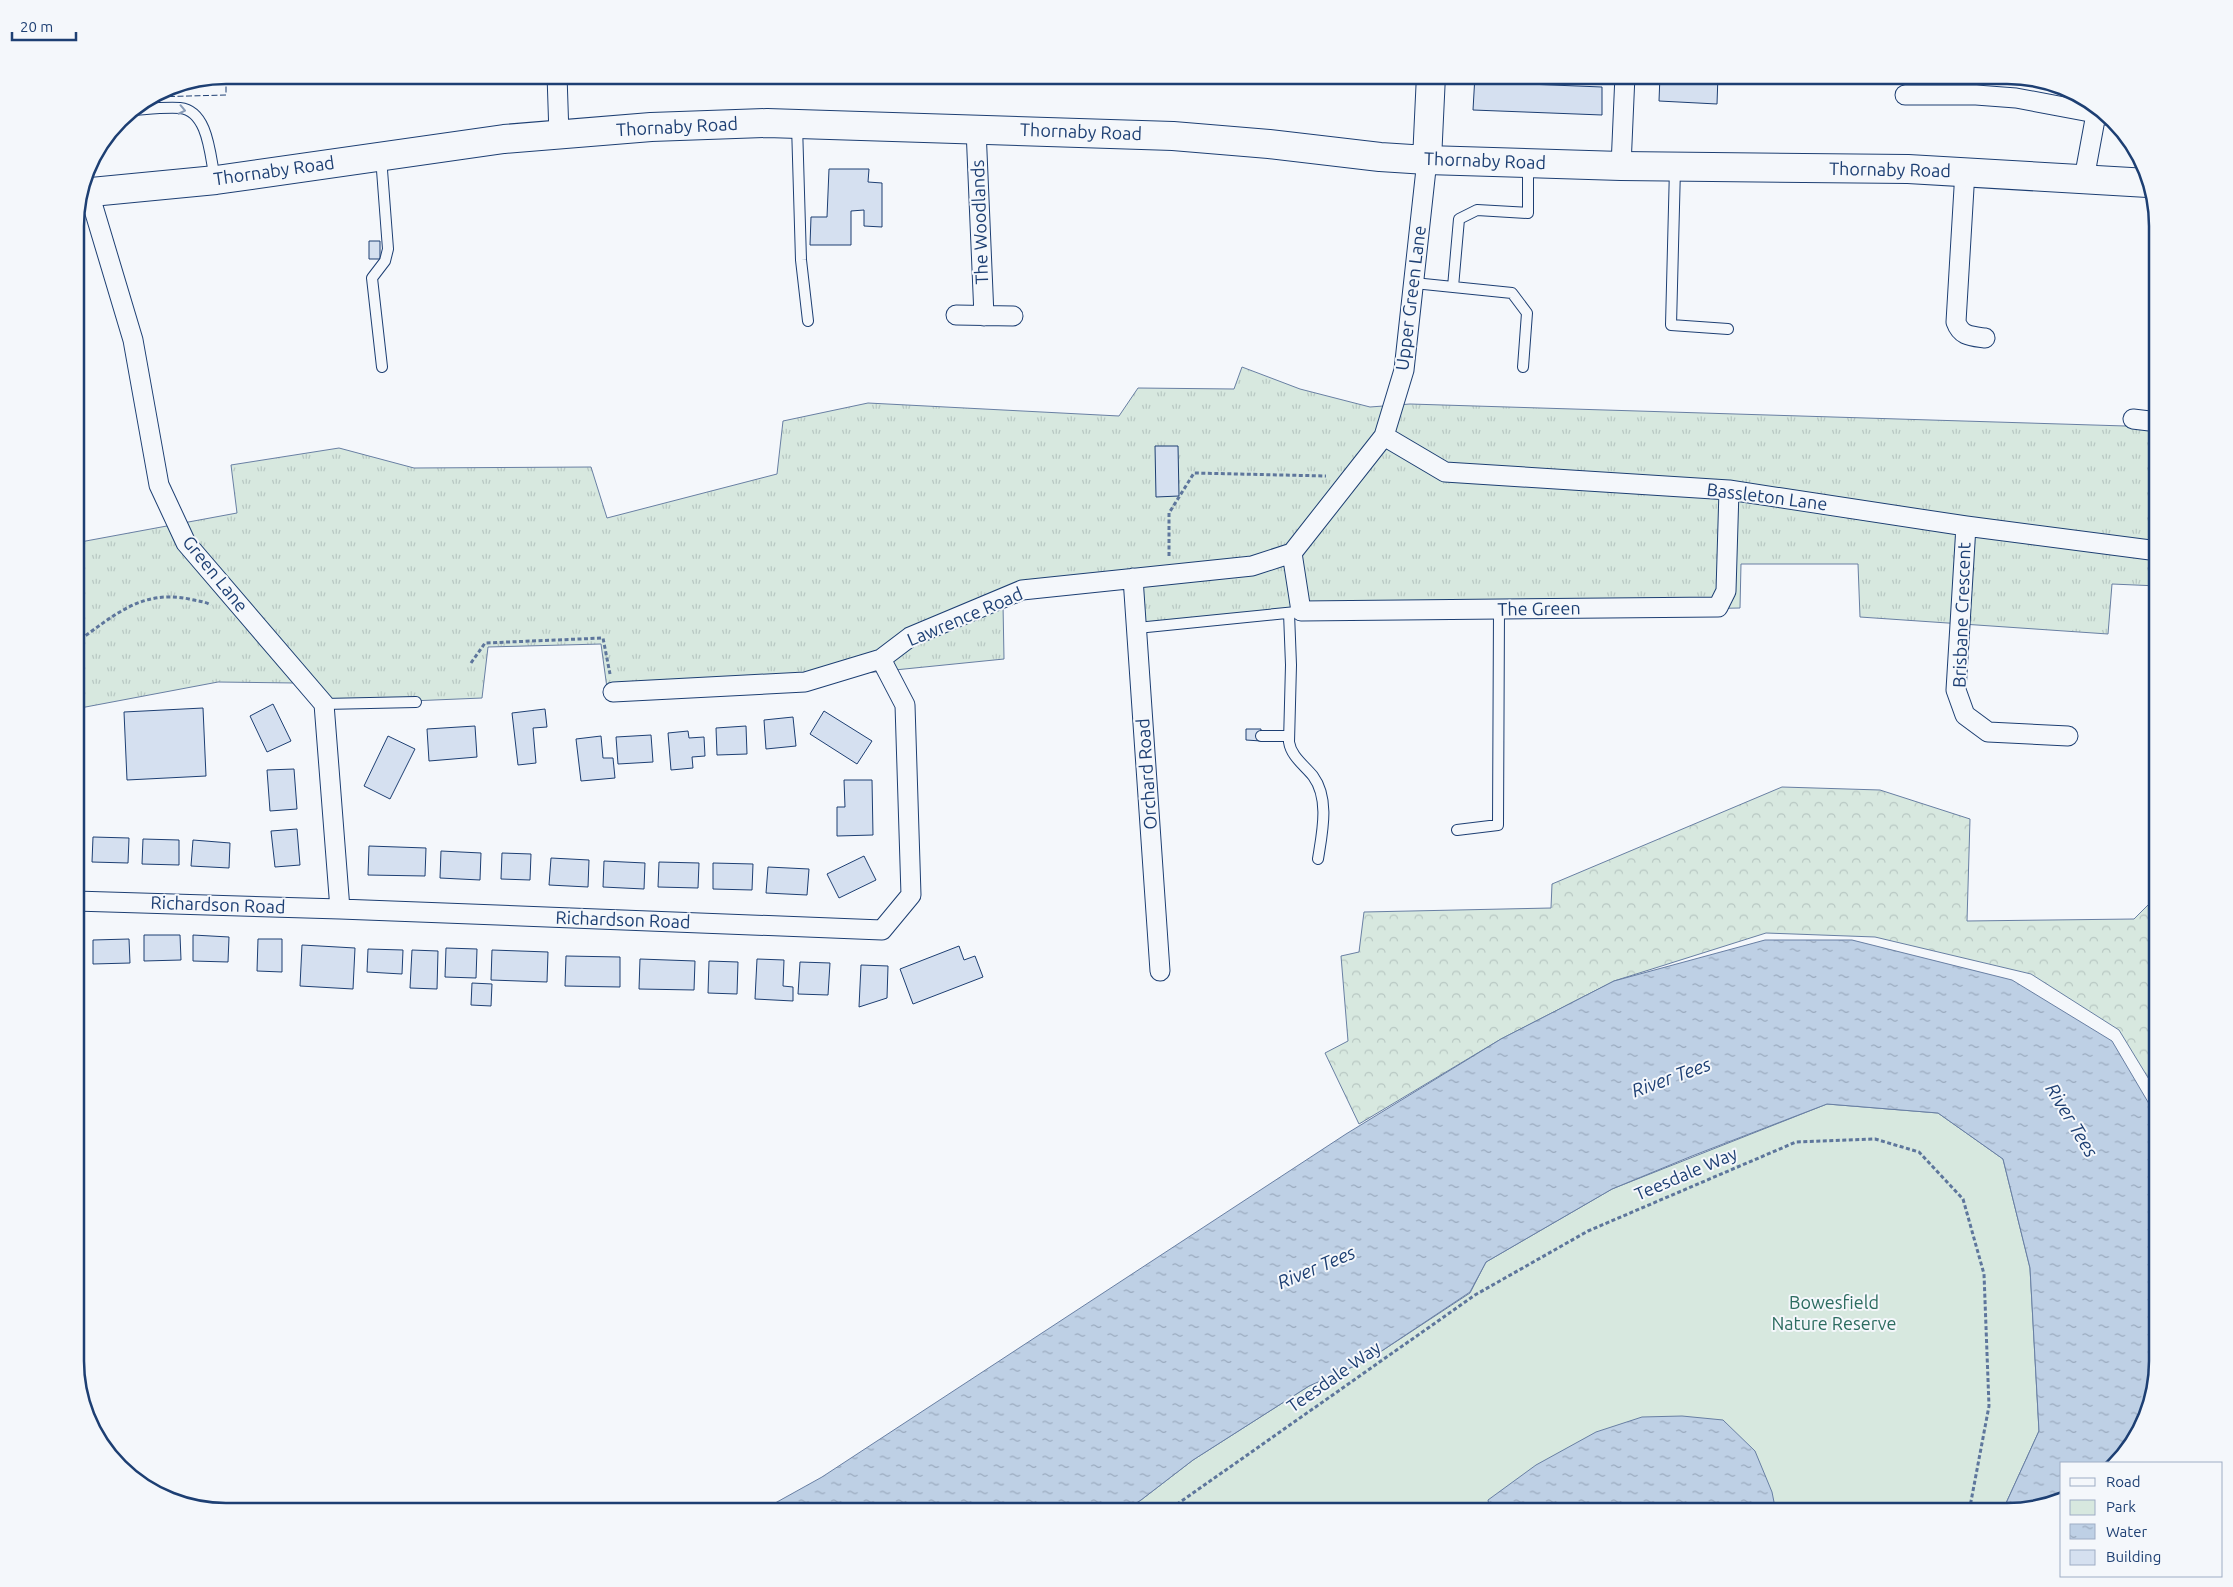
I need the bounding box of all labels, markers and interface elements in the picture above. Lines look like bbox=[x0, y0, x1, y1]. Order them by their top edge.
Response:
scale bar bbox=[12, 10, 76, 42]
text: 20 m bbox=[20, 18, 53, 35]
one-way arrow bbox=[177, 105, 186, 115]
street label: Thornaby Road bbox=[616, 113, 738, 139]
street label: Thornaby Road bbox=[1020, 119, 1142, 143]
street label: Thornaby Road bbox=[1424, 148, 1546, 172]
street label: Thornaby Road bbox=[212, 152, 336, 188]
street label: Thornaby Road bbox=[1829, 158, 1951, 180]
street label: The Woodlands bbox=[967, 159, 991, 285]
street label: Upper Green Lane bbox=[1391, 224, 1429, 371]
street label: Bassleton Lane bbox=[1706, 479, 1829, 513]
street label: Green Lane bbox=[179, 531, 252, 615]
street label: Brisbane Crescent bbox=[1948, 542, 1974, 688]
street label: Lawrence Road bbox=[904, 583, 1025, 649]
street label: The Green bbox=[1497, 597, 1581, 619]
street label: Orchard Road bbox=[1132, 718, 1160, 830]
street label: Richardson Road bbox=[150, 892, 286, 916]
street label: Richardson Road bbox=[555, 907, 691, 931]
water label: River Tees bbox=[1628, 1052, 1714, 1101]
water label: River Tees bbox=[2041, 1079, 2103, 1161]
street label: Teesdale Way bbox=[1631, 1142, 1740, 1204]
water label: River Tees bbox=[1274, 1241, 1358, 1293]
park label: Bowesfield Nature Reserve bbox=[1771, 1292, 1897, 1333]
street label: Teesdale Way bbox=[1283, 1336, 1384, 1416]
legend bbox=[2060, 1462, 2223, 1577]
text: Road bbox=[2106, 1473, 2141, 1490]
text: Park bbox=[2106, 1498, 2136, 1515]
text: Water bbox=[2106, 1523, 2147, 1540]
text: Building bbox=[2106, 1548, 2161, 1565]

